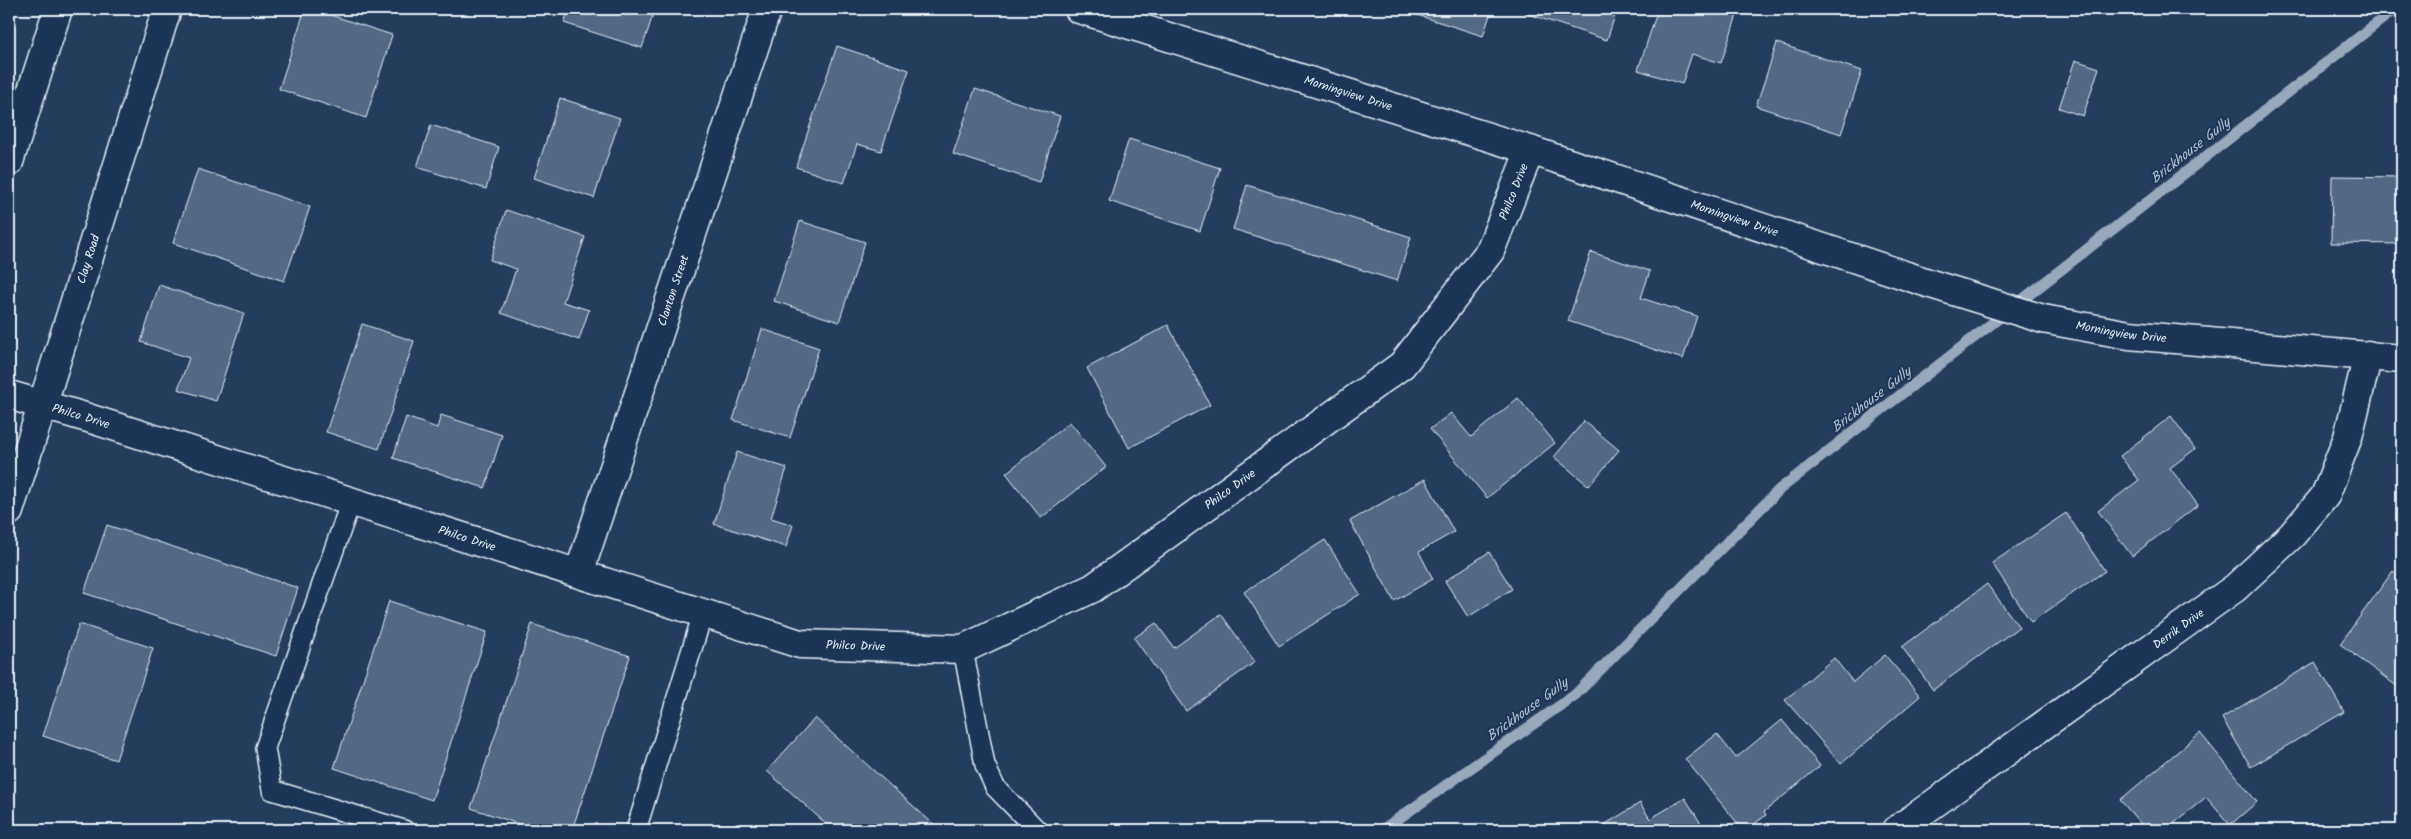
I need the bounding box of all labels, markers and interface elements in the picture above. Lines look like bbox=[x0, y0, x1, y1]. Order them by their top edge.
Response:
street label: Morningview Drive bbox=[1301, 71, 1395, 117]
water label: Brickhouse Gully bbox=[2146, 111, 2237, 189]
street label: Philco Drive bbox=[1494, 160, 1534, 223]
street label: Morningview Drive bbox=[1688, 195, 1781, 242]
street label: Clay Road bbox=[72, 232, 106, 286]
street label: Clanton Street bbox=[653, 252, 695, 329]
street label: Morningview Drive bbox=[2074, 316, 2168, 348]
water label: Brickhouse Gully bbox=[1827, 360, 1918, 438]
street label: Philco Drive bbox=[50, 399, 113, 435]
street label: Philco Drive bbox=[1201, 464, 1261, 515]
street label: Philco Drive bbox=[436, 521, 499, 557]
street label: Derrik Drive bbox=[2149, 604, 2209, 654]
street label: Philco Drive bbox=[826, 636, 886, 657]
water label: Brickhouse Gully bbox=[1482, 671, 1575, 747]

